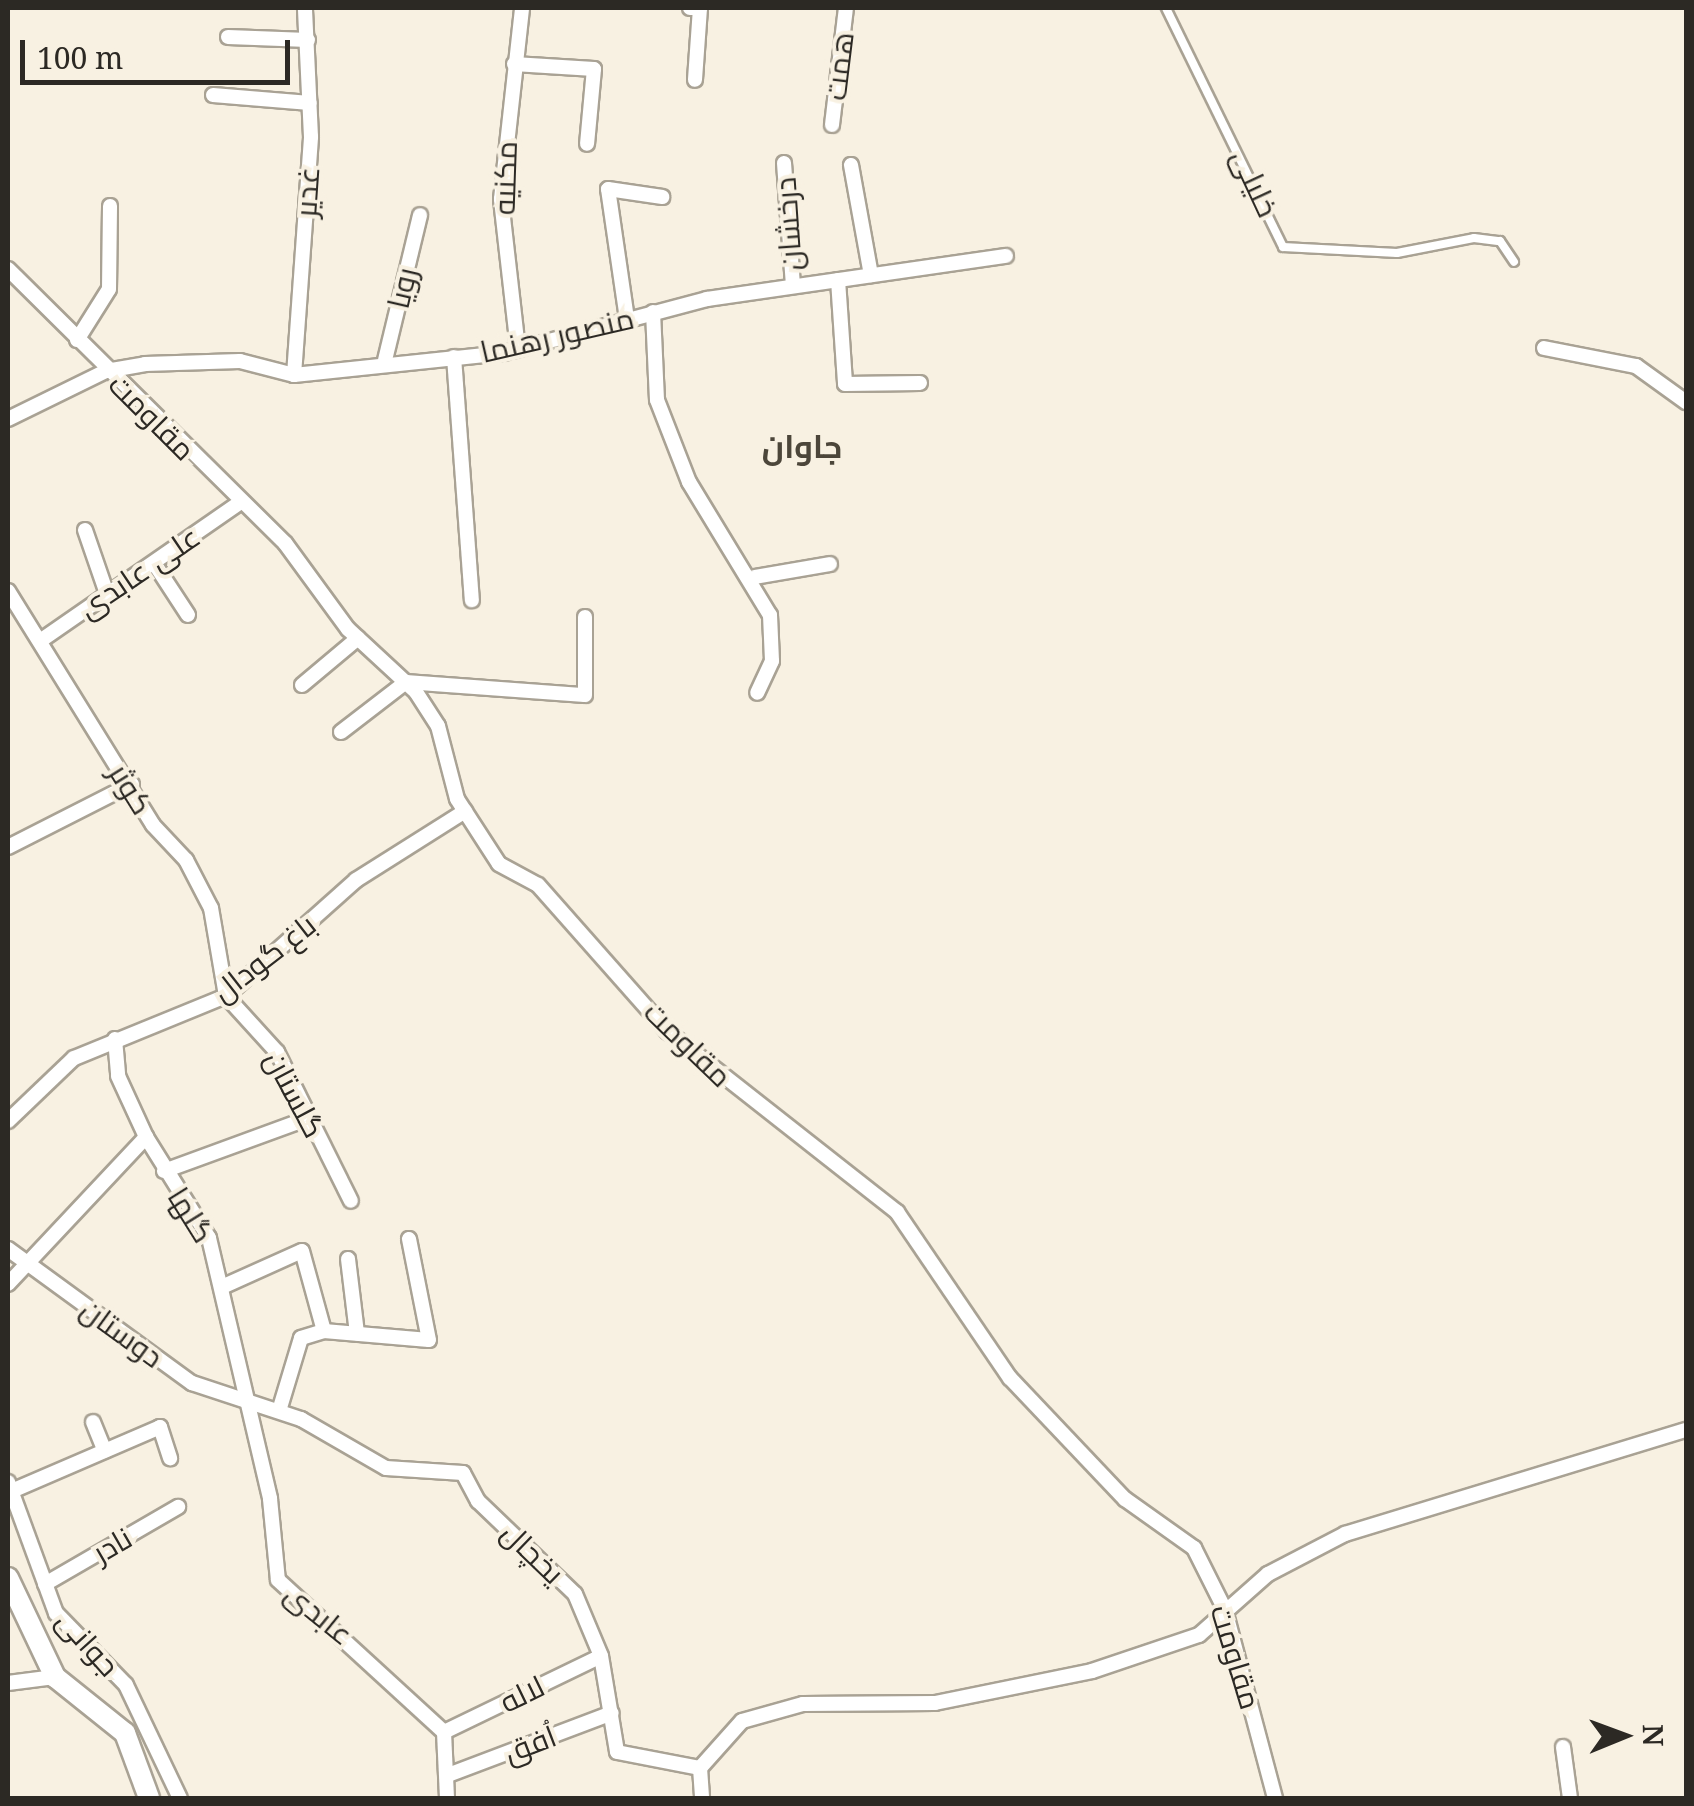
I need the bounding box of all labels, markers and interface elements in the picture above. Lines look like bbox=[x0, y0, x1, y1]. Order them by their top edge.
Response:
scale bar bbox=[25, 20, 295, 82]
street label: همت bbox=[817, 30, 861, 102]
text: 100 m bbox=[37, 37, 123, 78]
street label: مکنیه bbox=[486, 140, 524, 216]
street label: خلیلی bbox=[1224, 143, 1286, 223]
street label: غدیر bbox=[287, 165, 327, 219]
street label: درخشان bbox=[767, 176, 809, 272]
street label: رویا bbox=[380, 264, 424, 312]
street label: منصور رهنما bbox=[477, 300, 637, 370]
street label: مقاومت bbox=[101, 366, 203, 468]
district label: جاوان bbox=[762, 427, 842, 465]
street label: علی عابدی bbox=[71, 518, 207, 626]
street label: کوثر bbox=[102, 757, 160, 821]
street label: باغ گودال bbox=[205, 906, 323, 1010]
street label: مقاومت bbox=[637, 994, 739, 1094]
street label: گلستان bbox=[257, 1045, 333, 1143]
street label: گلها bbox=[160, 1181, 222, 1249]
street label: دوستان bbox=[74, 1291, 170, 1375]
street label: یخچال bbox=[494, 1515, 572, 1591]
street label: نادر bbox=[86, 1520, 138, 1570]
street label: عابدی bbox=[278, 1576, 360, 1652]
street label: مقاومت bbox=[1203, 1600, 1269, 1714]
street label: جوانی bbox=[49, 1602, 127, 1684]
street label: لاله bbox=[494, 1668, 550, 1720]
north arrow bbox=[1574, 1686, 1674, 1786]
street label: اُفق bbox=[499, 1718, 561, 1770]
text: N bbox=[1635, 1724, 1673, 1747]

